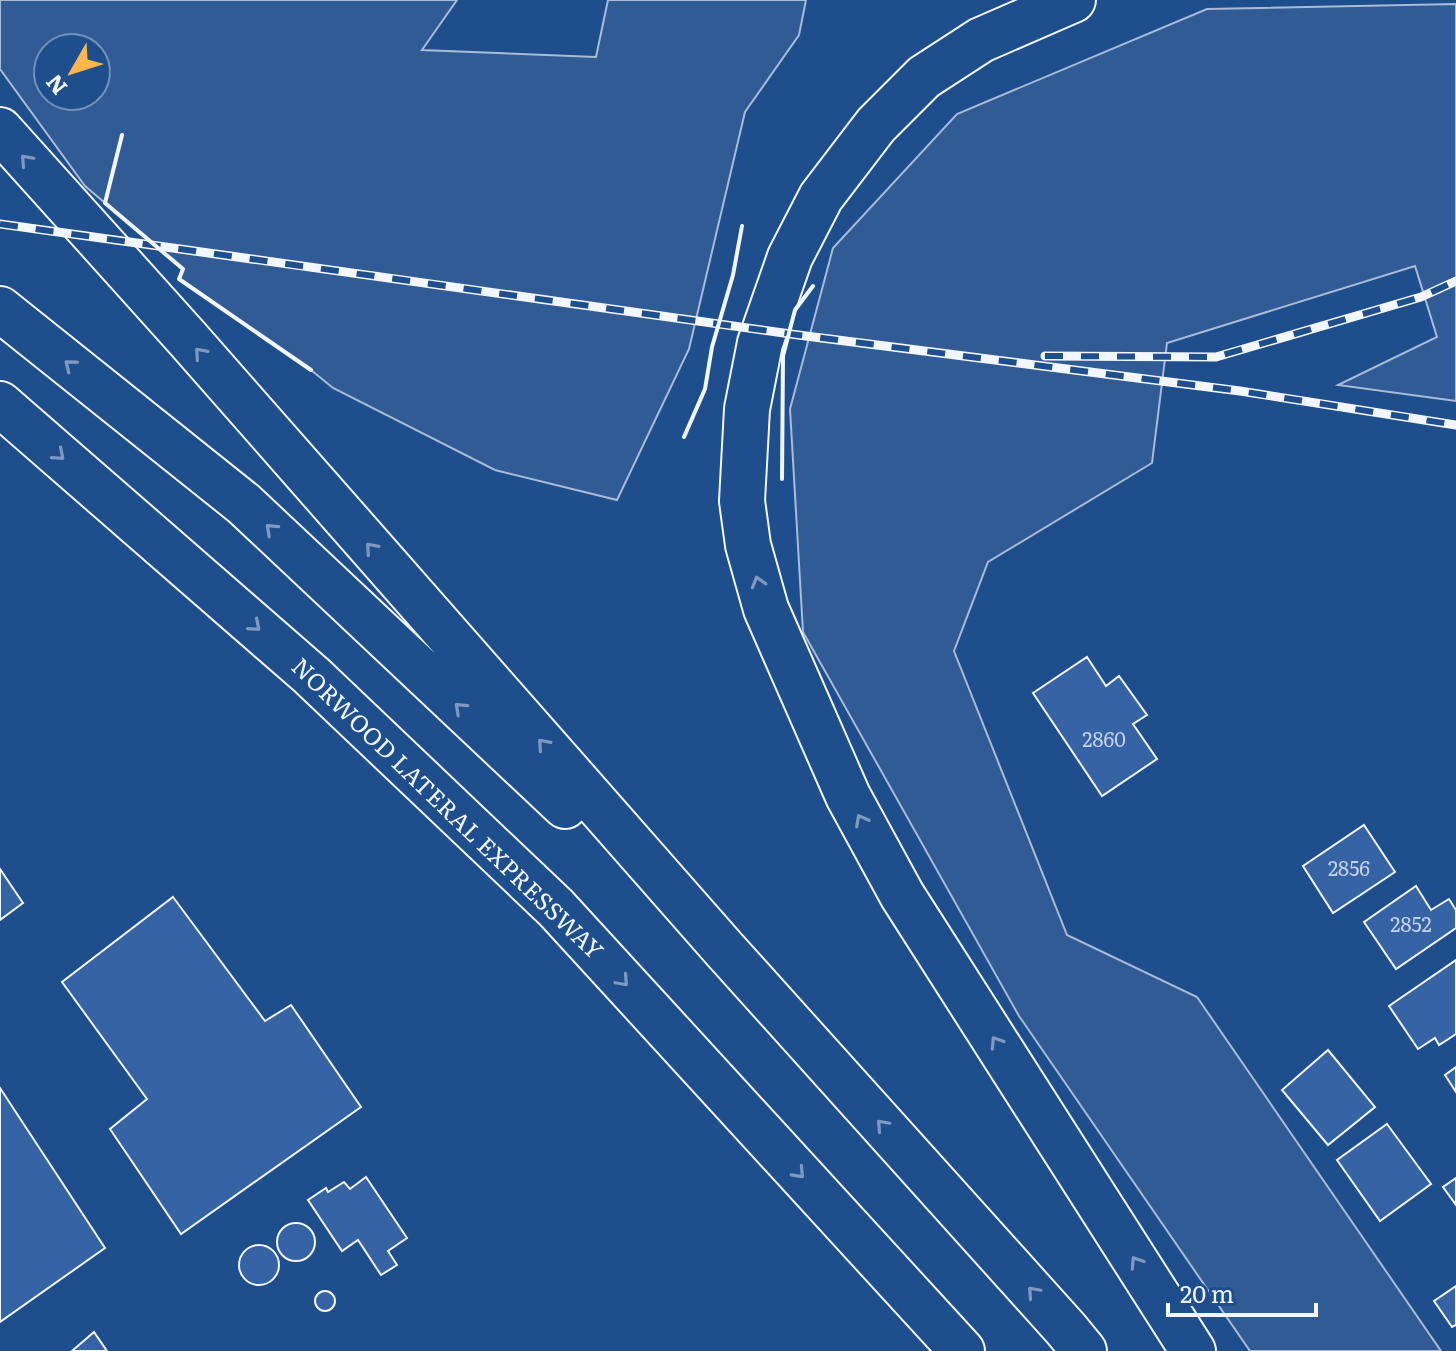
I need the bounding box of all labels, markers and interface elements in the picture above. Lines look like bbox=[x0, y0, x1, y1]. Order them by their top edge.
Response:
north arrow bbox=[32, 32, 112, 112]
text: N bbox=[37, 68, 74, 103]
one-way arrow bbox=[21, 154, 36, 169]
one-way arrow bbox=[195, 348, 210, 363]
one-way arrow bbox=[64, 360, 79, 374]
one-way arrow bbox=[49, 445, 64, 460]
one-way arrow bbox=[265, 525, 280, 539]
one-way arrow bbox=[367, 543, 381, 558]
one-way arrow bbox=[751, 576, 767, 590]
one-way arrow bbox=[246, 616, 260, 631]
street label: NORWOOD LATERAL EXPRESSWAY bbox=[285, 648, 613, 966]
one-way arrow bbox=[455, 702, 469, 717]
house number: 2860 bbox=[1082, 723, 1126, 753]
one-way arrow bbox=[538, 738, 553, 753]
one-way arrow bbox=[856, 814, 871, 829]
house number: 2856 bbox=[1328, 852, 1370, 882]
house number: 2852 bbox=[1390, 908, 1432, 938]
one-way arrow bbox=[614, 972, 628, 987]
one-way arrow bbox=[991, 1037, 1006, 1051]
one-way arrow bbox=[877, 1119, 891, 1134]
one-way arrow bbox=[789, 1164, 804, 1178]
one-way arrow bbox=[1131, 1256, 1146, 1270]
scale bar bbox=[1168, 1267, 1316, 1317]
text: 20 m bbox=[1180, 1275, 1234, 1310]
one-way arrow bbox=[1028, 1287, 1043, 1302]

